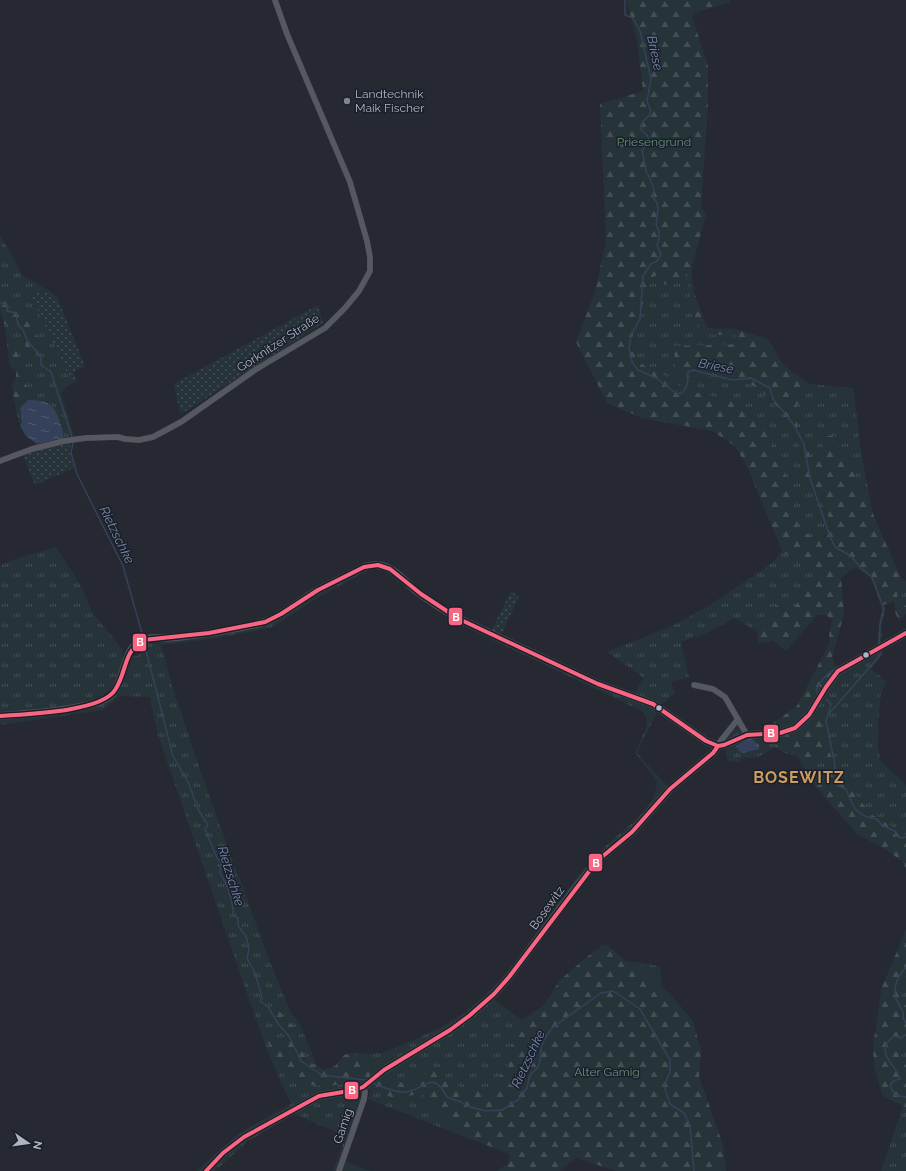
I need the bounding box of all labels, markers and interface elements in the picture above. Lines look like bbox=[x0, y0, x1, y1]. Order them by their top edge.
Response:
water label: Briese bbox=[644, 34, 666, 72]
place label: Landtechnik Maik Fischer bbox=[355, 87, 425, 115]
marker: Landtechnik Maik Fischer bbox=[342, 96, 352, 106]
park label: Priesengrund bbox=[617, 135, 691, 149]
street label: Gorknitzer Straße bbox=[234, 311, 322, 375]
water label: Briese bbox=[697, 355, 735, 377]
water label: Rietzschke bbox=[97, 504, 137, 566]
line badge: B bbox=[448, 607, 463, 626]
text: B bbox=[452, 611, 460, 624]
line badge: B bbox=[132, 633, 147, 652]
text: B bbox=[136, 636, 144, 649]
unlabelled marker bbox=[861, 650, 871, 660]
unlabelled marker bbox=[654, 703, 664, 713]
line badge: B bbox=[763, 724, 779, 743]
text: B bbox=[767, 727, 775, 740]
district label: BOSEWITZ bbox=[753, 768, 845, 787]
water label: Rietzschke bbox=[215, 844, 247, 908]
line badge: B bbox=[588, 853, 603, 872]
text: B bbox=[592, 857, 600, 870]
street label: Bosewitz bbox=[527, 884, 567, 932]
water label: Rietzschke bbox=[508, 1028, 548, 1090]
park label: Alter Gamig bbox=[574, 1065, 640, 1079]
line badge: B bbox=[344, 1081, 359, 1100]
text: B bbox=[348, 1084, 356, 1097]
street label: Gamig bbox=[330, 1107, 356, 1145]
north arrow bbox=[8, 1123, 48, 1163]
text: N bbox=[30, 1140, 45, 1151]

